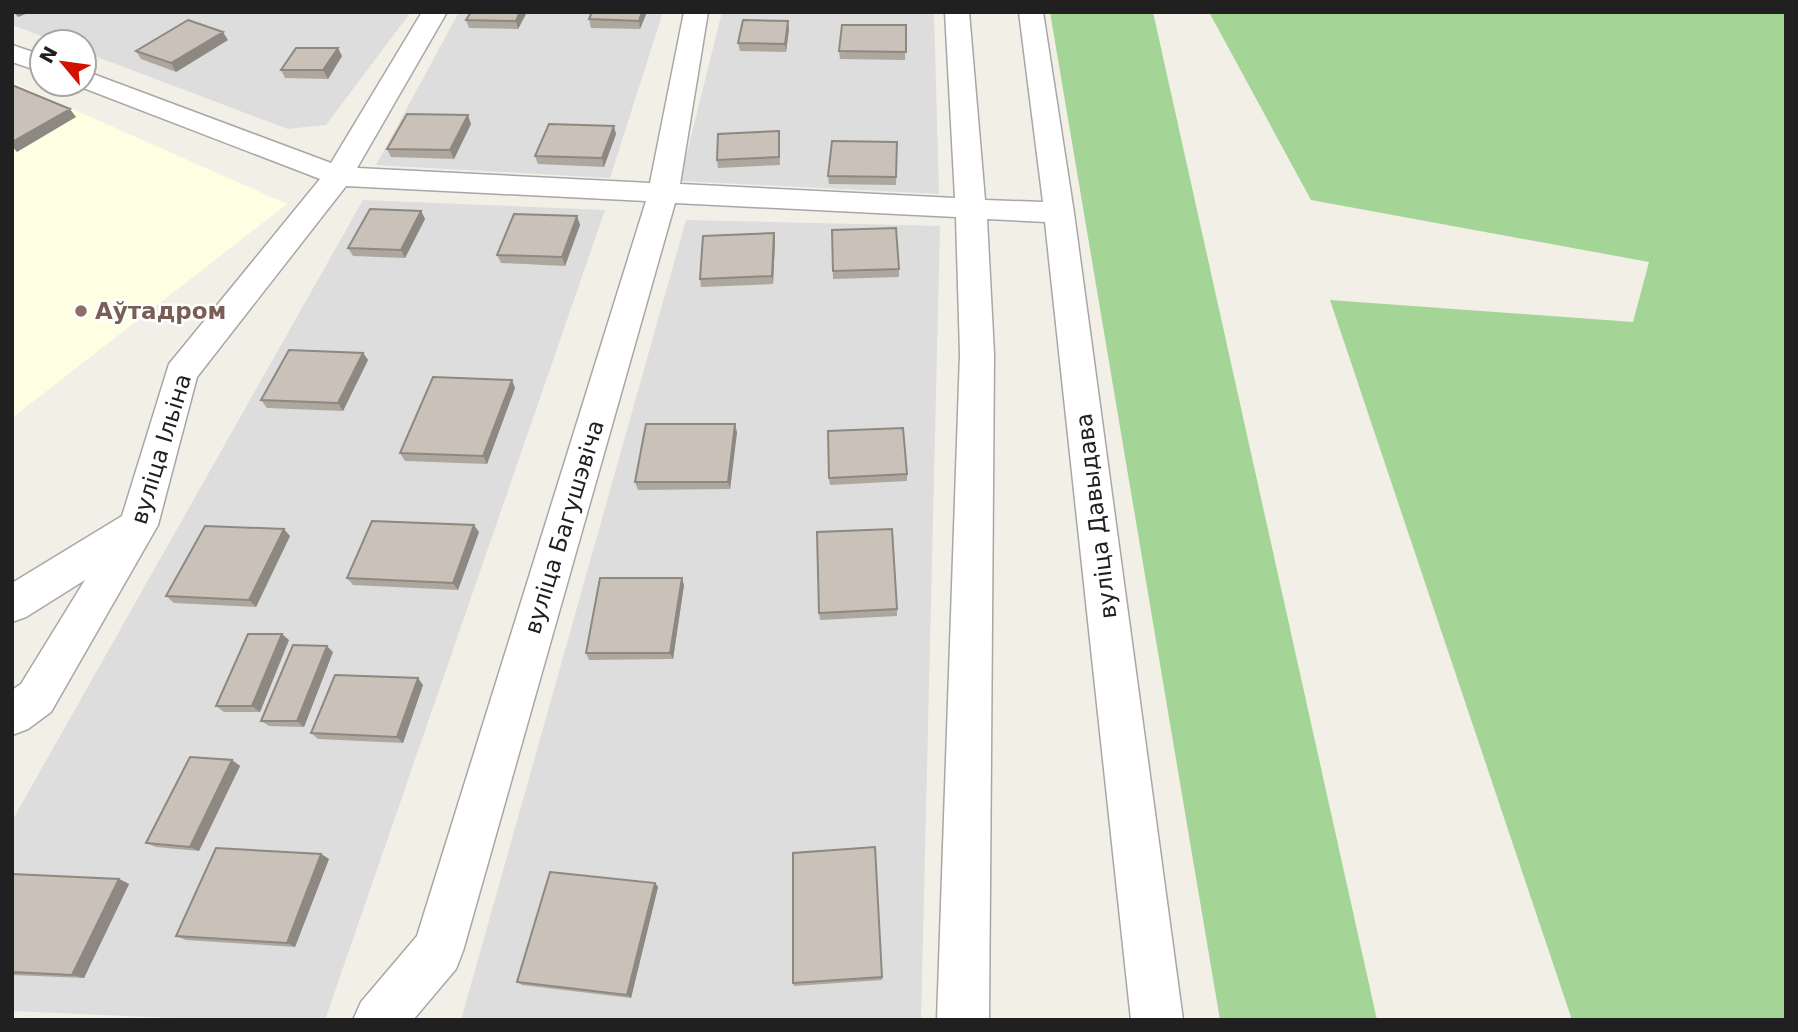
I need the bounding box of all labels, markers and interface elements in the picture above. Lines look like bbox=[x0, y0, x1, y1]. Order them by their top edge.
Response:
north arrow bbox=[28, 28, 98, 98]
text: N bbox=[35, 42, 62, 67]
place label: Аўтадром bbox=[95, 298, 226, 324]
marker: Аўтадром bbox=[73, 303, 89, 319]
street label: вуліца Ільіна bbox=[126, 371, 196, 527]
street label: вуліца Давыдава bbox=[1070, 412, 1122, 620]
street label: вуліца Багушэвіча bbox=[519, 417, 609, 637]

